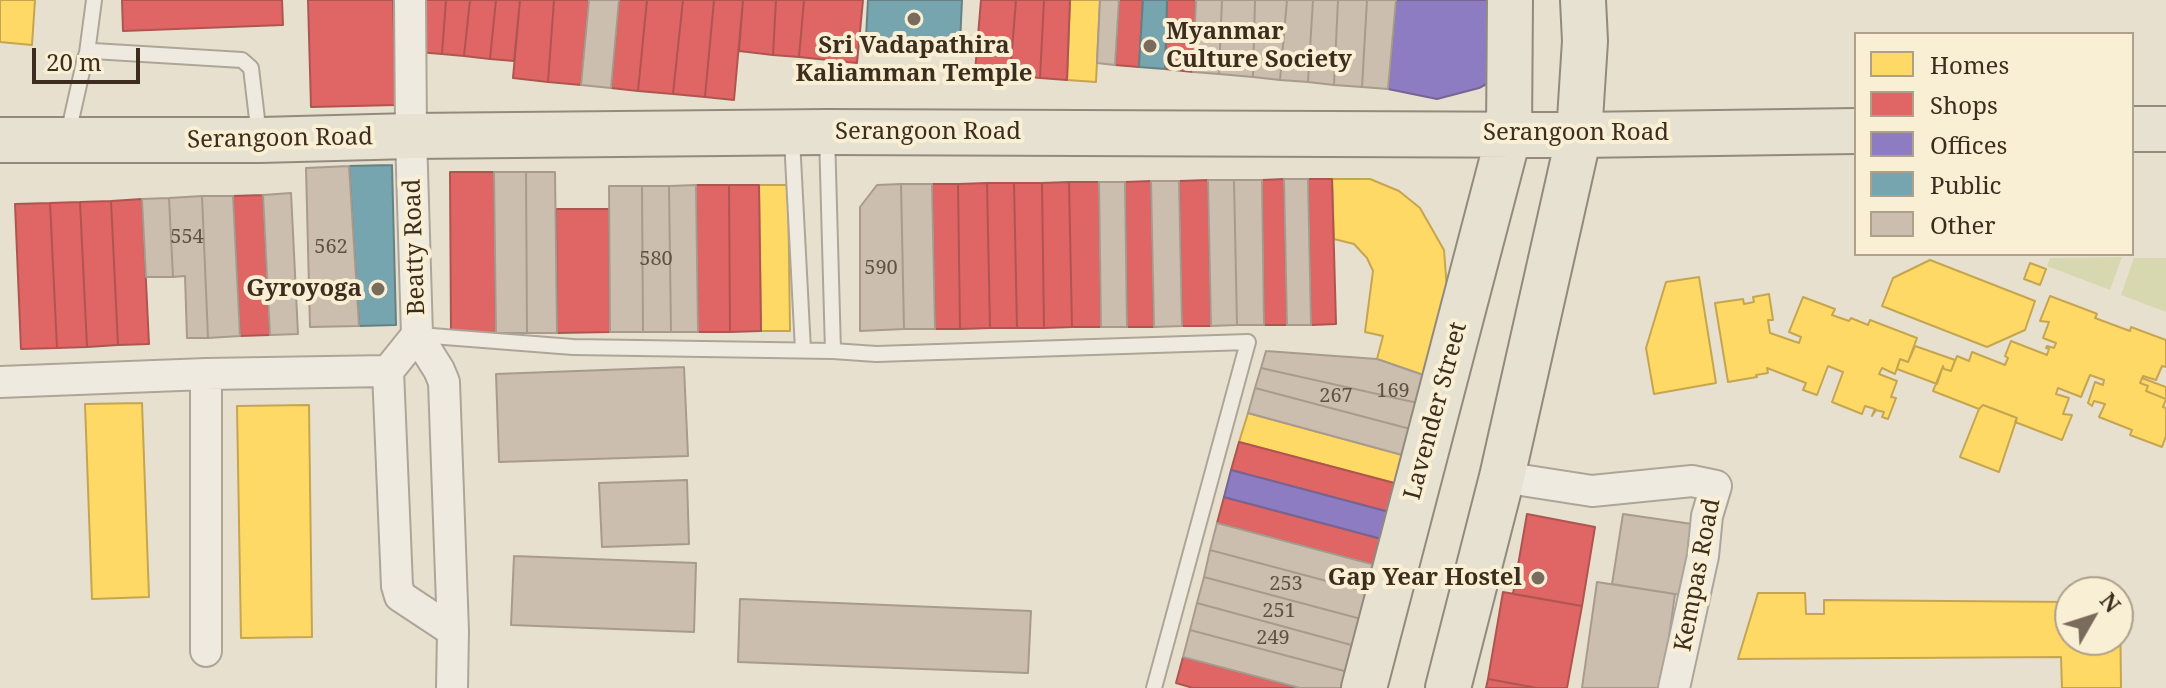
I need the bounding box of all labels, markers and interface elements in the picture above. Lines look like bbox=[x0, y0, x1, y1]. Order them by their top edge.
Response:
marker: Sri Vadapathira Kaliamman Temple bbox=[905, 10, 923, 28]
place label: Myanmar Culture Society bbox=[1166, 18, 1352, 74]
scale bar bbox=[36, 32, 144, 82]
place label: Sri Vadapathira Kaliamman Temple bbox=[795, 32, 1033, 88]
legend bbox=[1854, 32, 2134, 256]
marker: Myanmar Culture Society bbox=[1141, 37, 1159, 55]
text: 20 m bbox=[46, 45, 102, 78]
text: Homes bbox=[1930, 48, 2009, 81]
text: Shops bbox=[1930, 88, 1998, 121]
street label: Serangoon Road bbox=[835, 118, 1021, 146]
street label: Serangoon Road bbox=[1483, 119, 1669, 147]
street label: Serangoon Road bbox=[187, 123, 373, 155]
text: Offices bbox=[1930, 128, 2007, 161]
text: Public bbox=[1930, 168, 2001, 201]
street label: Beatty Road bbox=[398, 178, 432, 316]
text: Other bbox=[1930, 208, 1996, 241]
house number: 554 bbox=[170, 225, 204, 249]
house number: 562 bbox=[314, 235, 348, 259]
house number: 580 bbox=[639, 247, 673, 271]
house number: 590 bbox=[864, 256, 898, 280]
place label: Gyroyoga bbox=[246, 275, 362, 303]
marker: Gyroyoga bbox=[369, 280, 387, 298]
street label: Lavender Street bbox=[1398, 319, 1474, 503]
house number: 169 bbox=[1376, 379, 1410, 403]
house number: 267 bbox=[1319, 384, 1353, 408]
street label: Kempas Road bbox=[1669, 496, 1727, 654]
place label: Gap Year Hostel bbox=[1328, 564, 1522, 592]
marker: Gap Year Hostel bbox=[1529, 569, 1547, 587]
house number: 253 bbox=[1269, 572, 1303, 596]
north arrow bbox=[2054, 576, 2134, 656]
text: N bbox=[2094, 586, 2128, 618]
house number: 251 bbox=[1262, 599, 1296, 623]
house number: 249 bbox=[1256, 626, 1290, 650]

